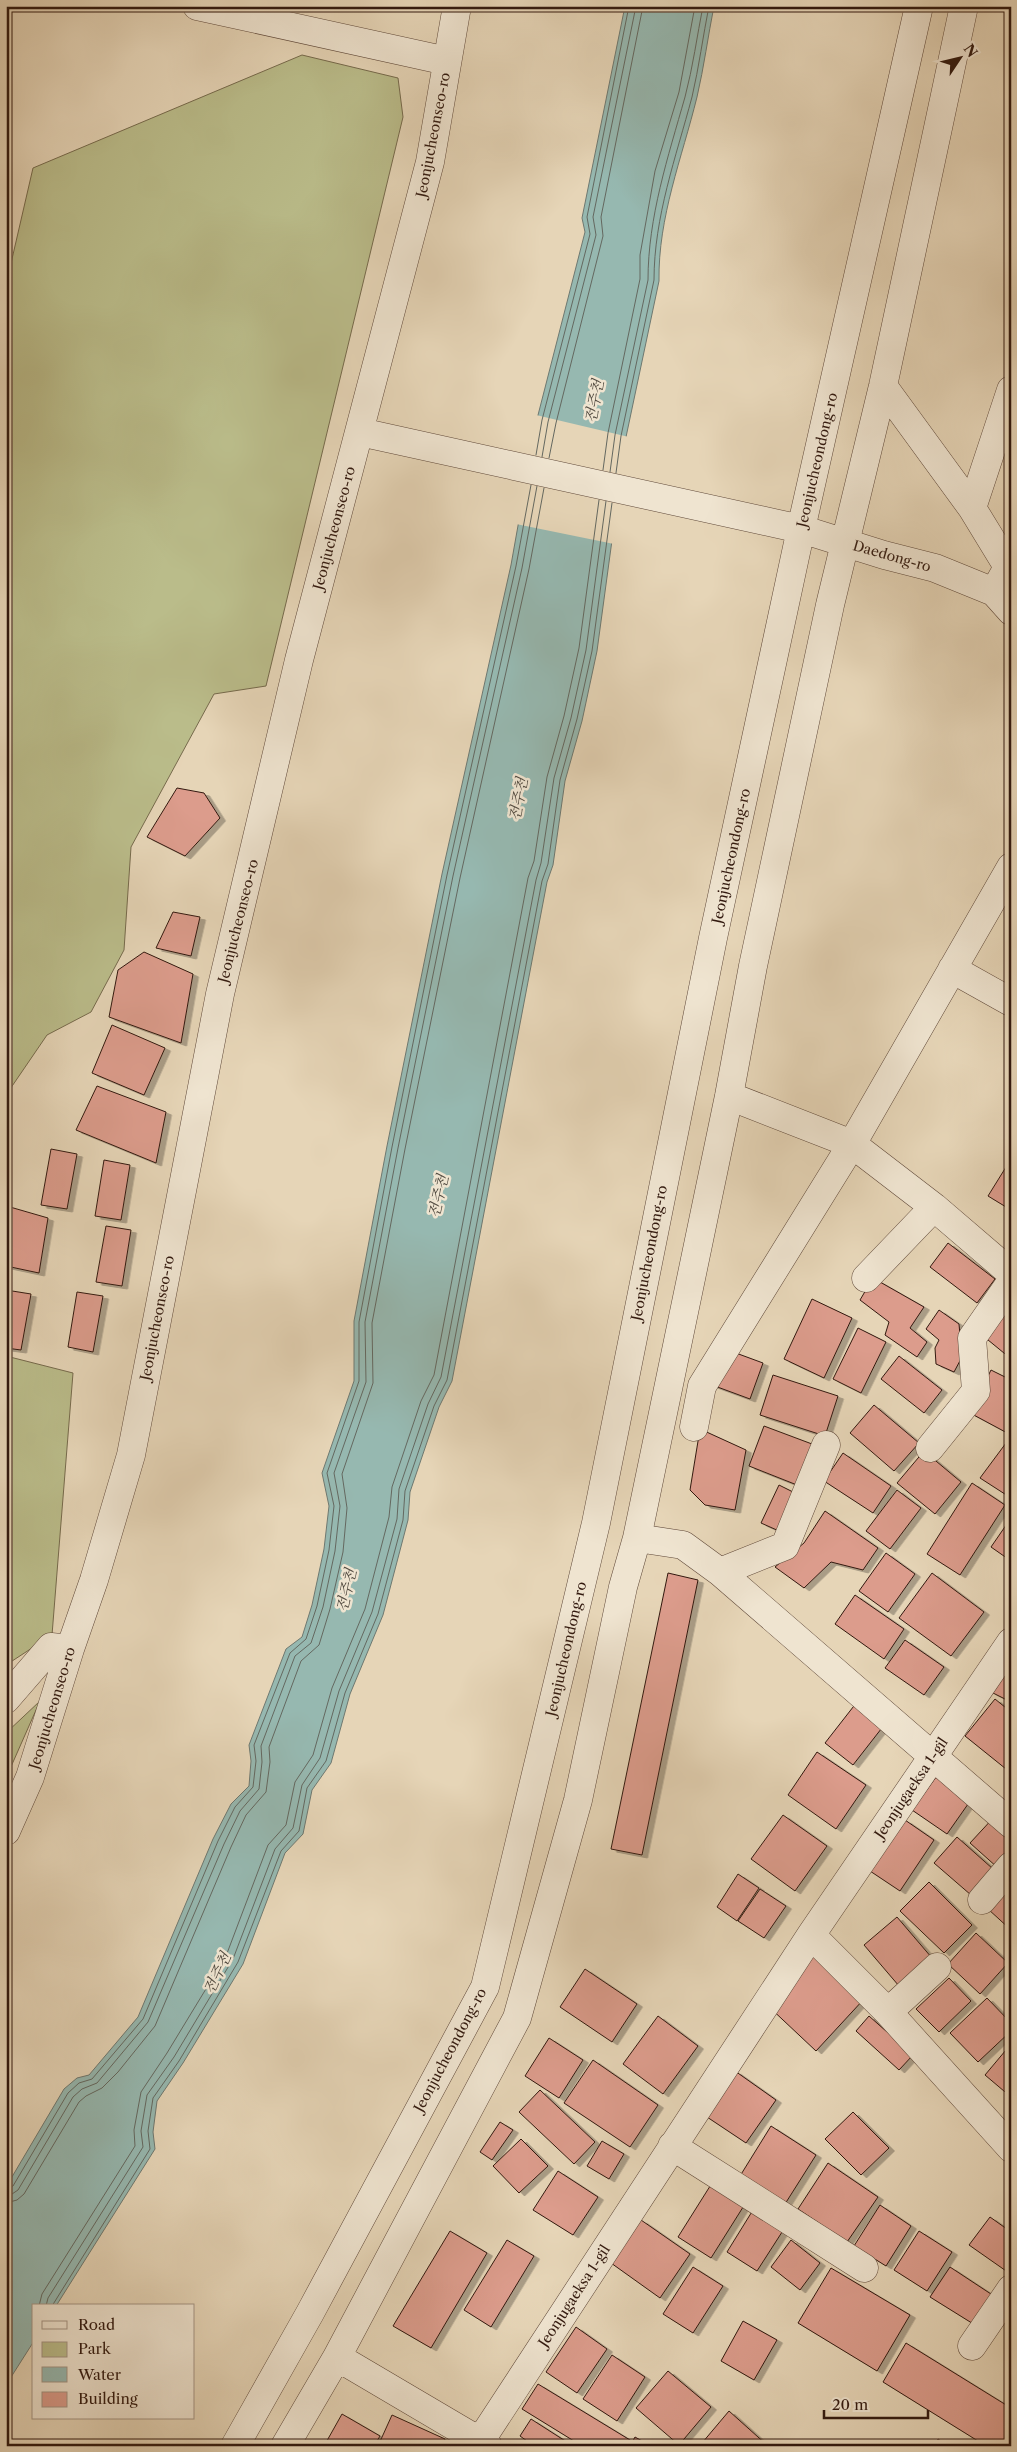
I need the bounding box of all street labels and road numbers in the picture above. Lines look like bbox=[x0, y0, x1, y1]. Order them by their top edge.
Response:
street label: Jeonjucheonseo-ro bbox=[412, 71, 454, 201]
street label: Jeonjucheondong-ro bbox=[792, 391, 841, 531]
street label: Jeonjucheonseo-ro bbox=[308, 464, 359, 594]
street label: Daedong-ro bbox=[851, 536, 933, 576]
street label: Jeonjucheondong-ro bbox=[707, 787, 754, 927]
street label: Jeonjucheonseo-ro bbox=[213, 857, 262, 987]
street label: Jeonjucheondong-ro bbox=[627, 1184, 671, 1324]
street label: Jeonjucheonseo-ro bbox=[136, 1254, 178, 1384]
street label: Jeonjucheondong-ro bbox=[541, 1580, 590, 1720]
street label: Jeonjucheonseo-ro bbox=[24, 1645, 79, 1773]
street label: Jeonjugaeksa 1-gil bbox=[869, 1734, 952, 1844]
street label: Jeonjucheondong-ro bbox=[409, 1985, 490, 2117]
street label: Jeonjugaeksa 1-gil bbox=[533, 2241, 614, 2352]

